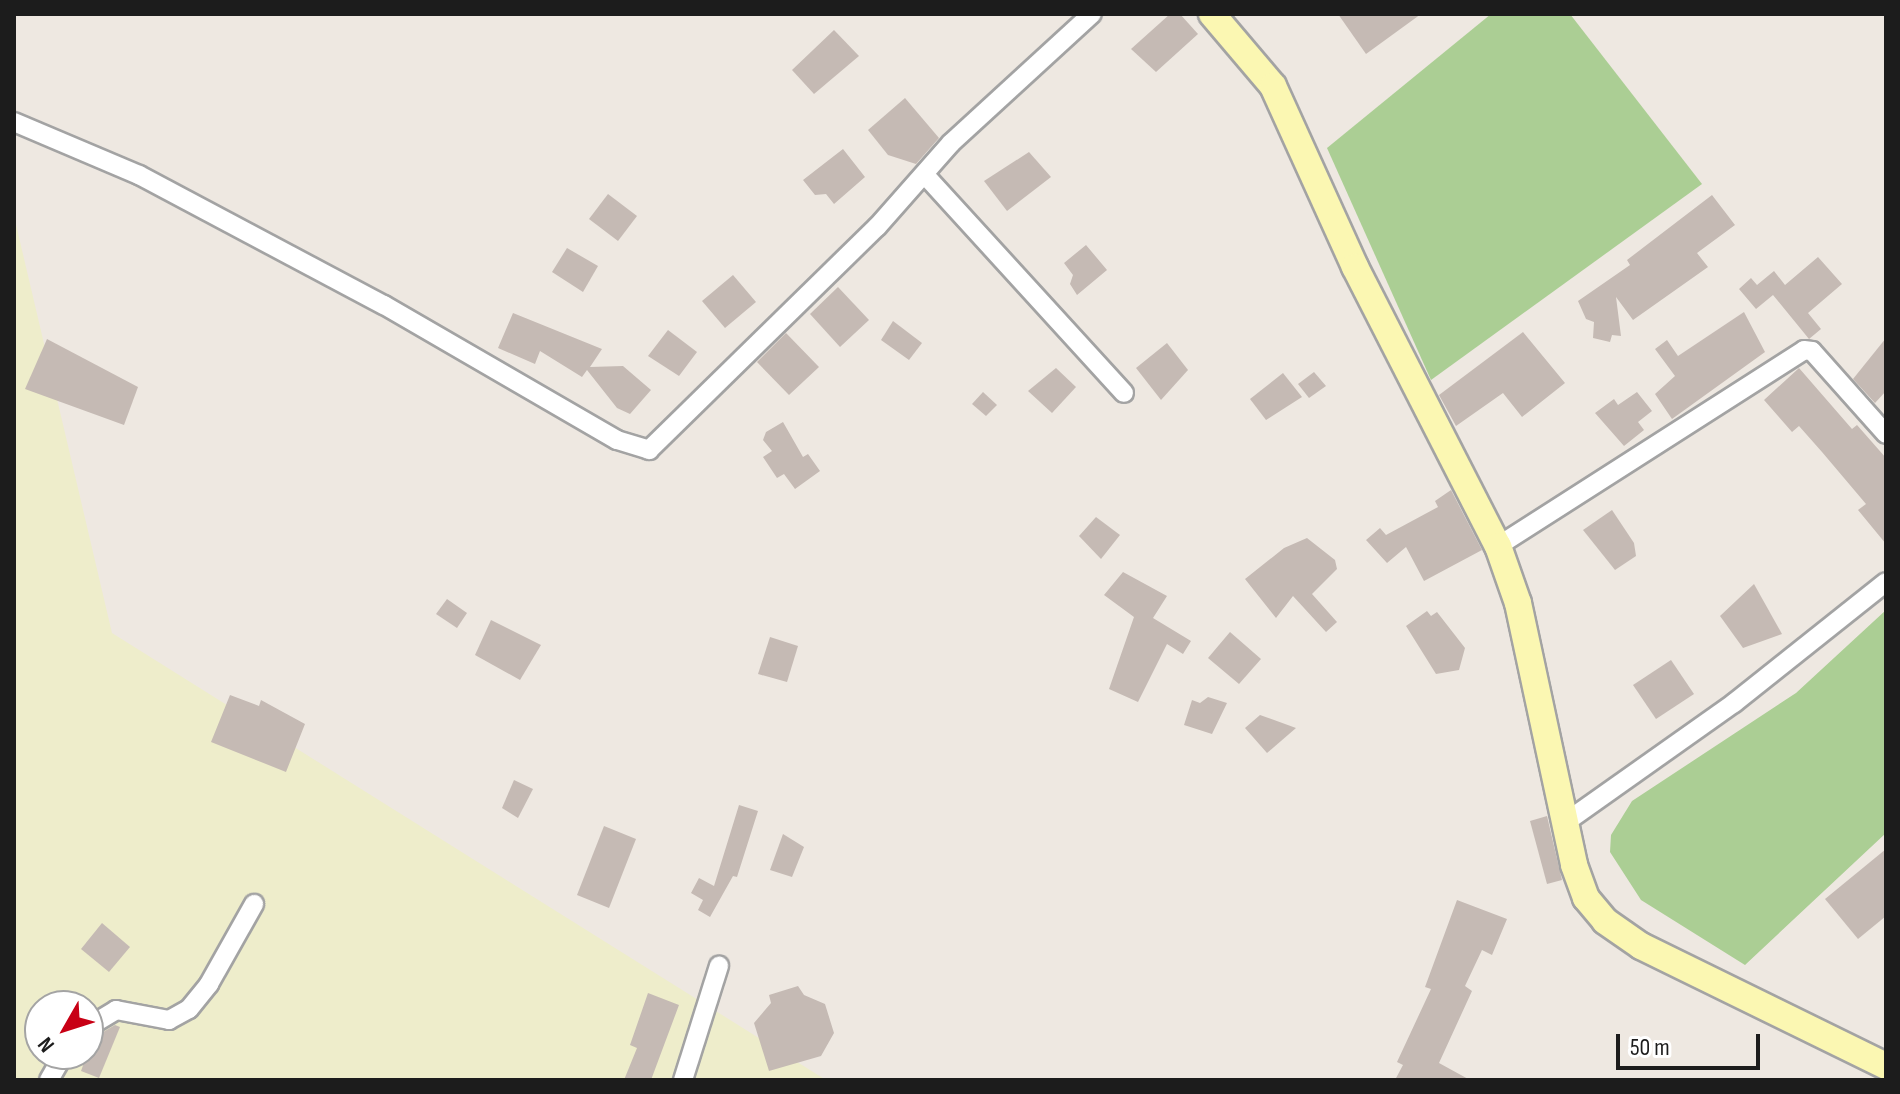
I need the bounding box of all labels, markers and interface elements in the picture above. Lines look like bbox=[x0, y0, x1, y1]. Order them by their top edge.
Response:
north arrow bbox=[24, 990, 104, 1070]
scale bar bbox=[1620, 1018, 1764, 1068]
text: N bbox=[32, 1031, 61, 1057]
text: 50 m bbox=[1630, 1033, 1670, 1062]

